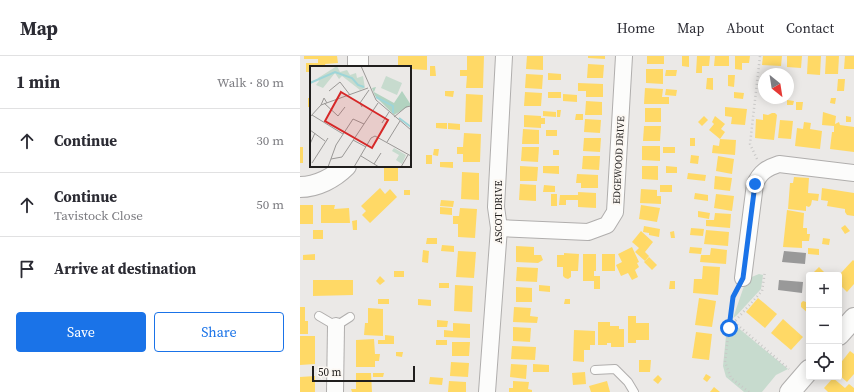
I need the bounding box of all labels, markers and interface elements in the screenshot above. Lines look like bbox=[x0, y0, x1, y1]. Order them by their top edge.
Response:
text: Map bbox=[20, 15, 58, 41]
text: Home bbox=[617, 18, 655, 38]
text: Map bbox=[677, 18, 704, 38]
text: About bbox=[726, 18, 764, 38]
text: Contact bbox=[786, 18, 834, 38]
inset map bbox=[310, 66, 411, 167]
north arrow bbox=[758, 68, 794, 104]
text: 1 min bbox=[16, 70, 60, 94]
text: Walk · 80 m bbox=[217, 74, 284, 91]
street label: EDGEWOOD DRIVE bbox=[610, 116, 627, 204]
icon: ahead bbox=[16, 130, 38, 152]
text: Continue bbox=[54, 130, 117, 151]
text: 30 m bbox=[256, 132, 284, 149]
route end bbox=[746, 175, 764, 193]
street label: ASCOT DRIVE bbox=[492, 180, 505, 244]
text: Continue bbox=[54, 186, 117, 207]
icon: ahead bbox=[16, 194, 38, 216]
text: 50 m bbox=[256, 196, 284, 213]
text: Tavistock Close bbox=[54, 207, 143, 224]
icon: arrive bbox=[16, 258, 38, 280]
text: Arrive at destination bbox=[54, 258, 196, 279]
map controls bbox=[806, 272, 842, 380]
button: + bbox=[806, 272, 842, 308]
button: − bbox=[806, 308, 842, 344]
button: Save bbox=[16, 312, 146, 352]
button: Share bbox=[154, 312, 284, 352]
route start bbox=[720, 319, 738, 337]
button: locate bbox=[806, 344, 842, 380]
scale bar bbox=[312, 364, 415, 383]
text: 50 m bbox=[318, 365, 341, 380]

